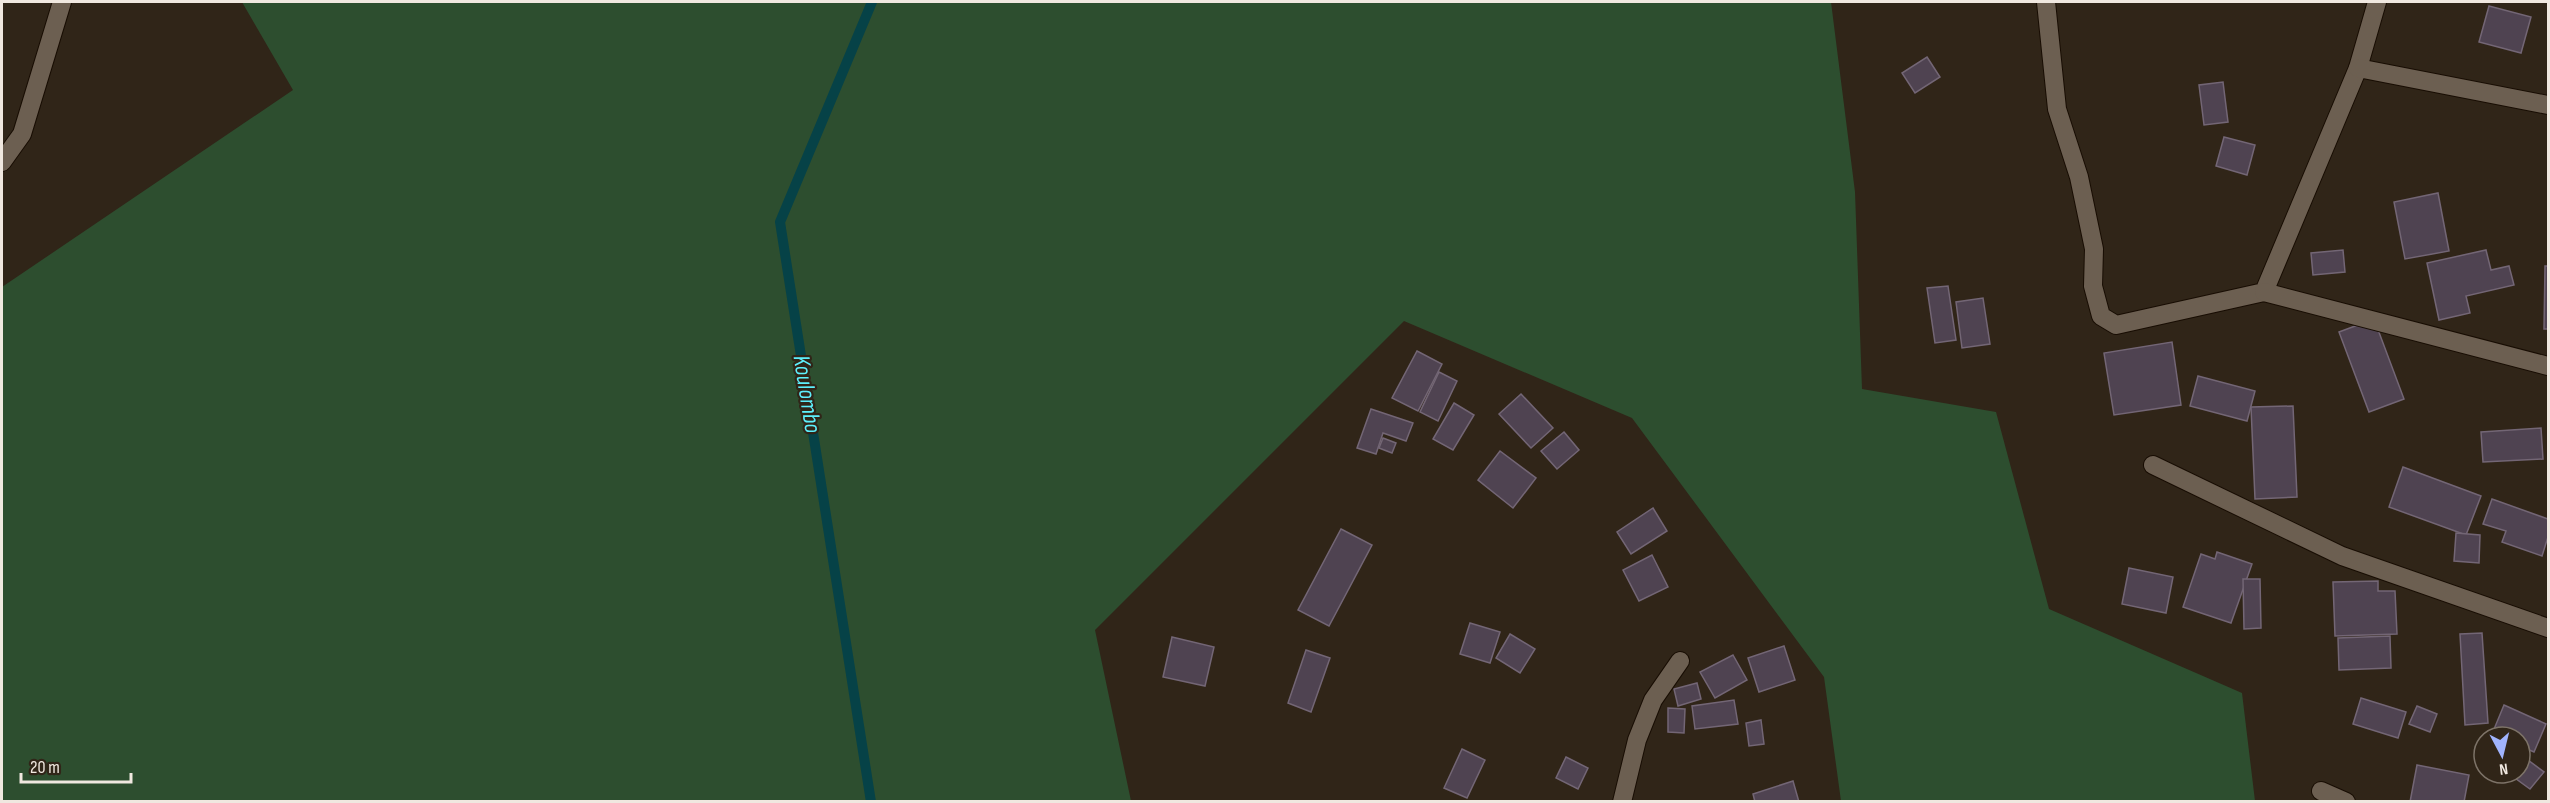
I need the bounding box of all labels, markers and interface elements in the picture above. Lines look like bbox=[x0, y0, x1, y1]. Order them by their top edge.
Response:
water label: Koulombo bbox=[787, 353, 827, 435]
north arrow bbox=[2472, 725, 2532, 785]
scale bar bbox=[21, 746, 130, 784]
text: 20 m bbox=[30, 757, 60, 778]
text: N bbox=[2498, 758, 2509, 778]

